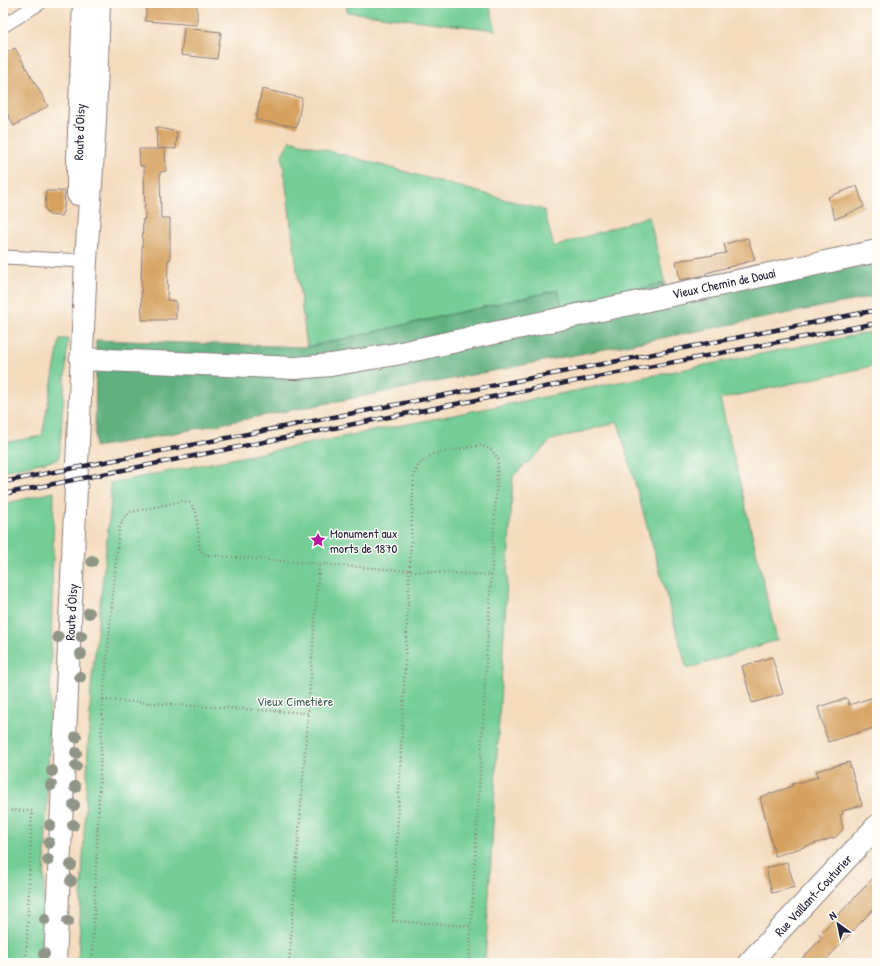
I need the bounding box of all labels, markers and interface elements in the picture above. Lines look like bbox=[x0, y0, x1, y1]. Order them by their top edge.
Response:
street label: Route d'Oisy bbox=[69, 103, 89, 161]
street label: Vieux Chemin de Douai bbox=[670, 263, 778, 303]
place label: Monument aux morts de 1870 bbox=[330, 524, 398, 557]
place icon: Monument aux morts de 1870 bbox=[309, 531, 327, 549]
street label: Route d'Oisy bbox=[61, 583, 82, 641]
park label: Vieux Cimetière bbox=[257, 692, 333, 710]
street label: Rue Vaillant-Couturier bbox=[770, 850, 856, 940]
north arrow bbox=[818, 904, 858, 944]
text: N bbox=[826, 908, 839, 923]

